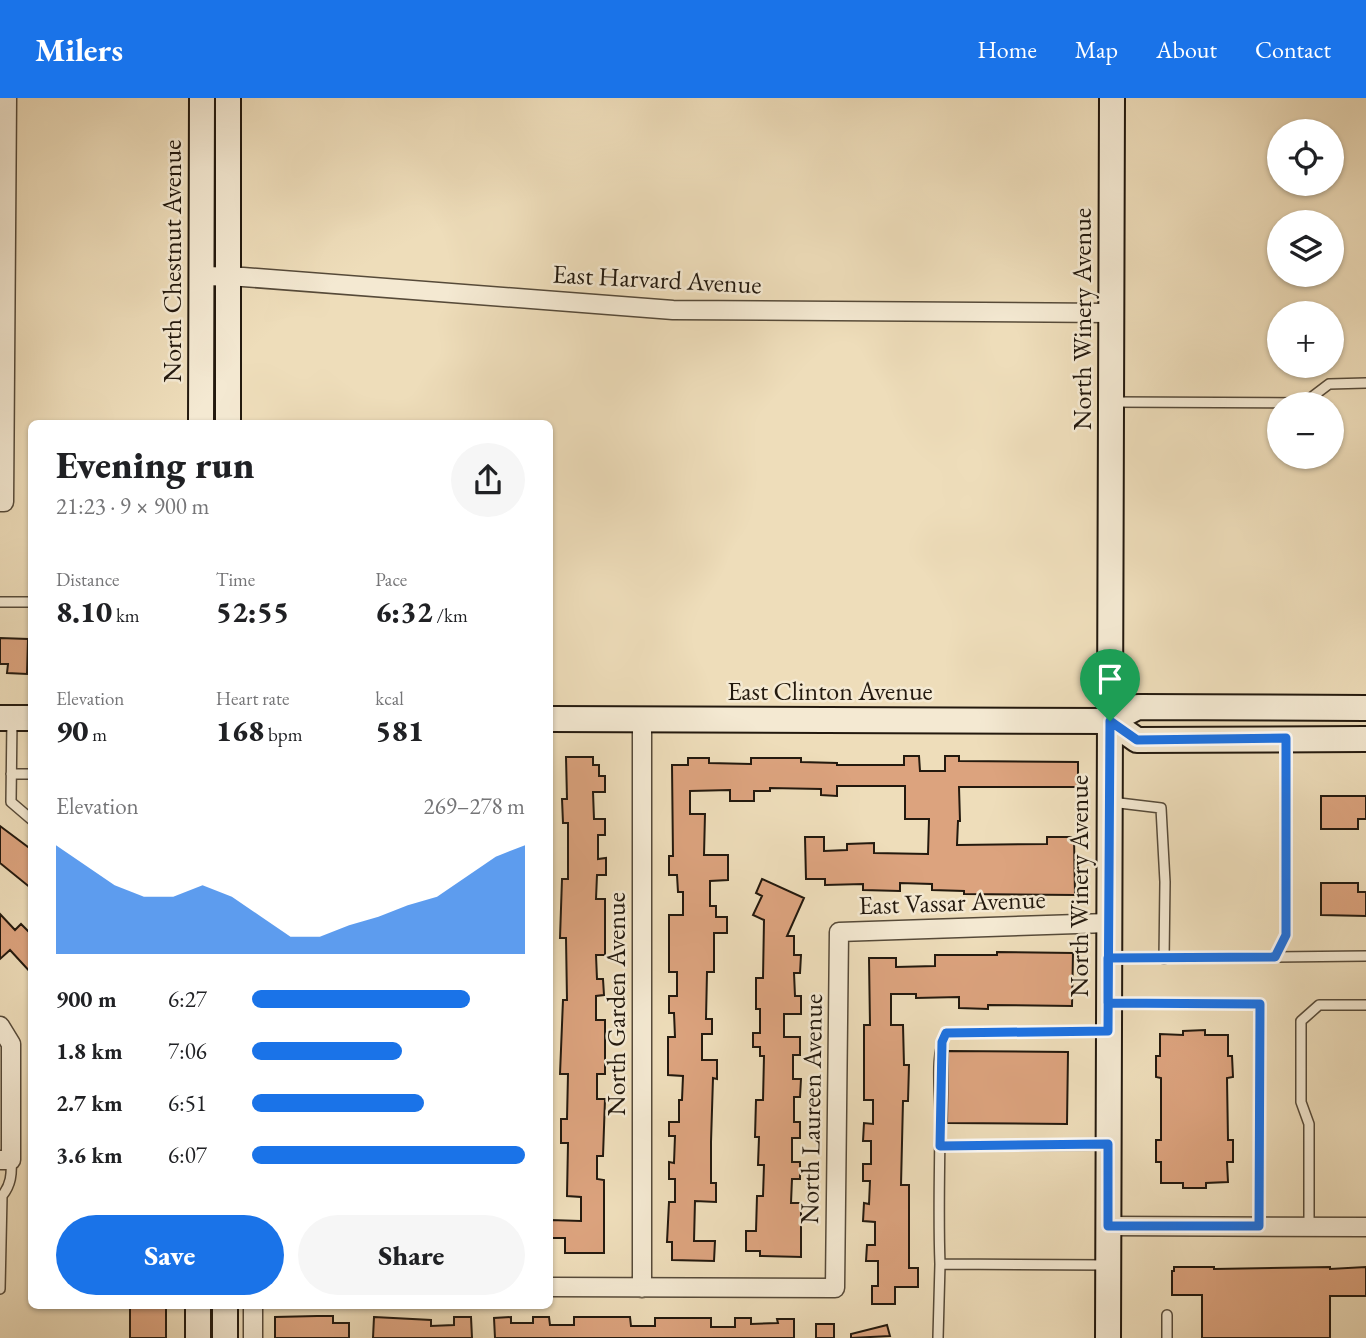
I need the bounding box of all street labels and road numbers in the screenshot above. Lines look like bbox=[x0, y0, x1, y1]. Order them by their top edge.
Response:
street label: North Chestnut Avenue bbox=[155, 140, 189, 382]
street label: North Winery Avenue bbox=[1065, 208, 1099, 430]
street label: East Harvard Avenue bbox=[552, 257, 762, 301]
street label: East Clinton Avenue bbox=[727, 674, 933, 708]
street label: North Winery Avenue bbox=[1062, 775, 1096, 997]
street label: East Vassar Avenue bbox=[858, 882, 1046, 922]
street label: North Garden Avenue bbox=[599, 892, 633, 1116]
street label: North Laureen Avenue bbox=[792, 994, 830, 1224]

